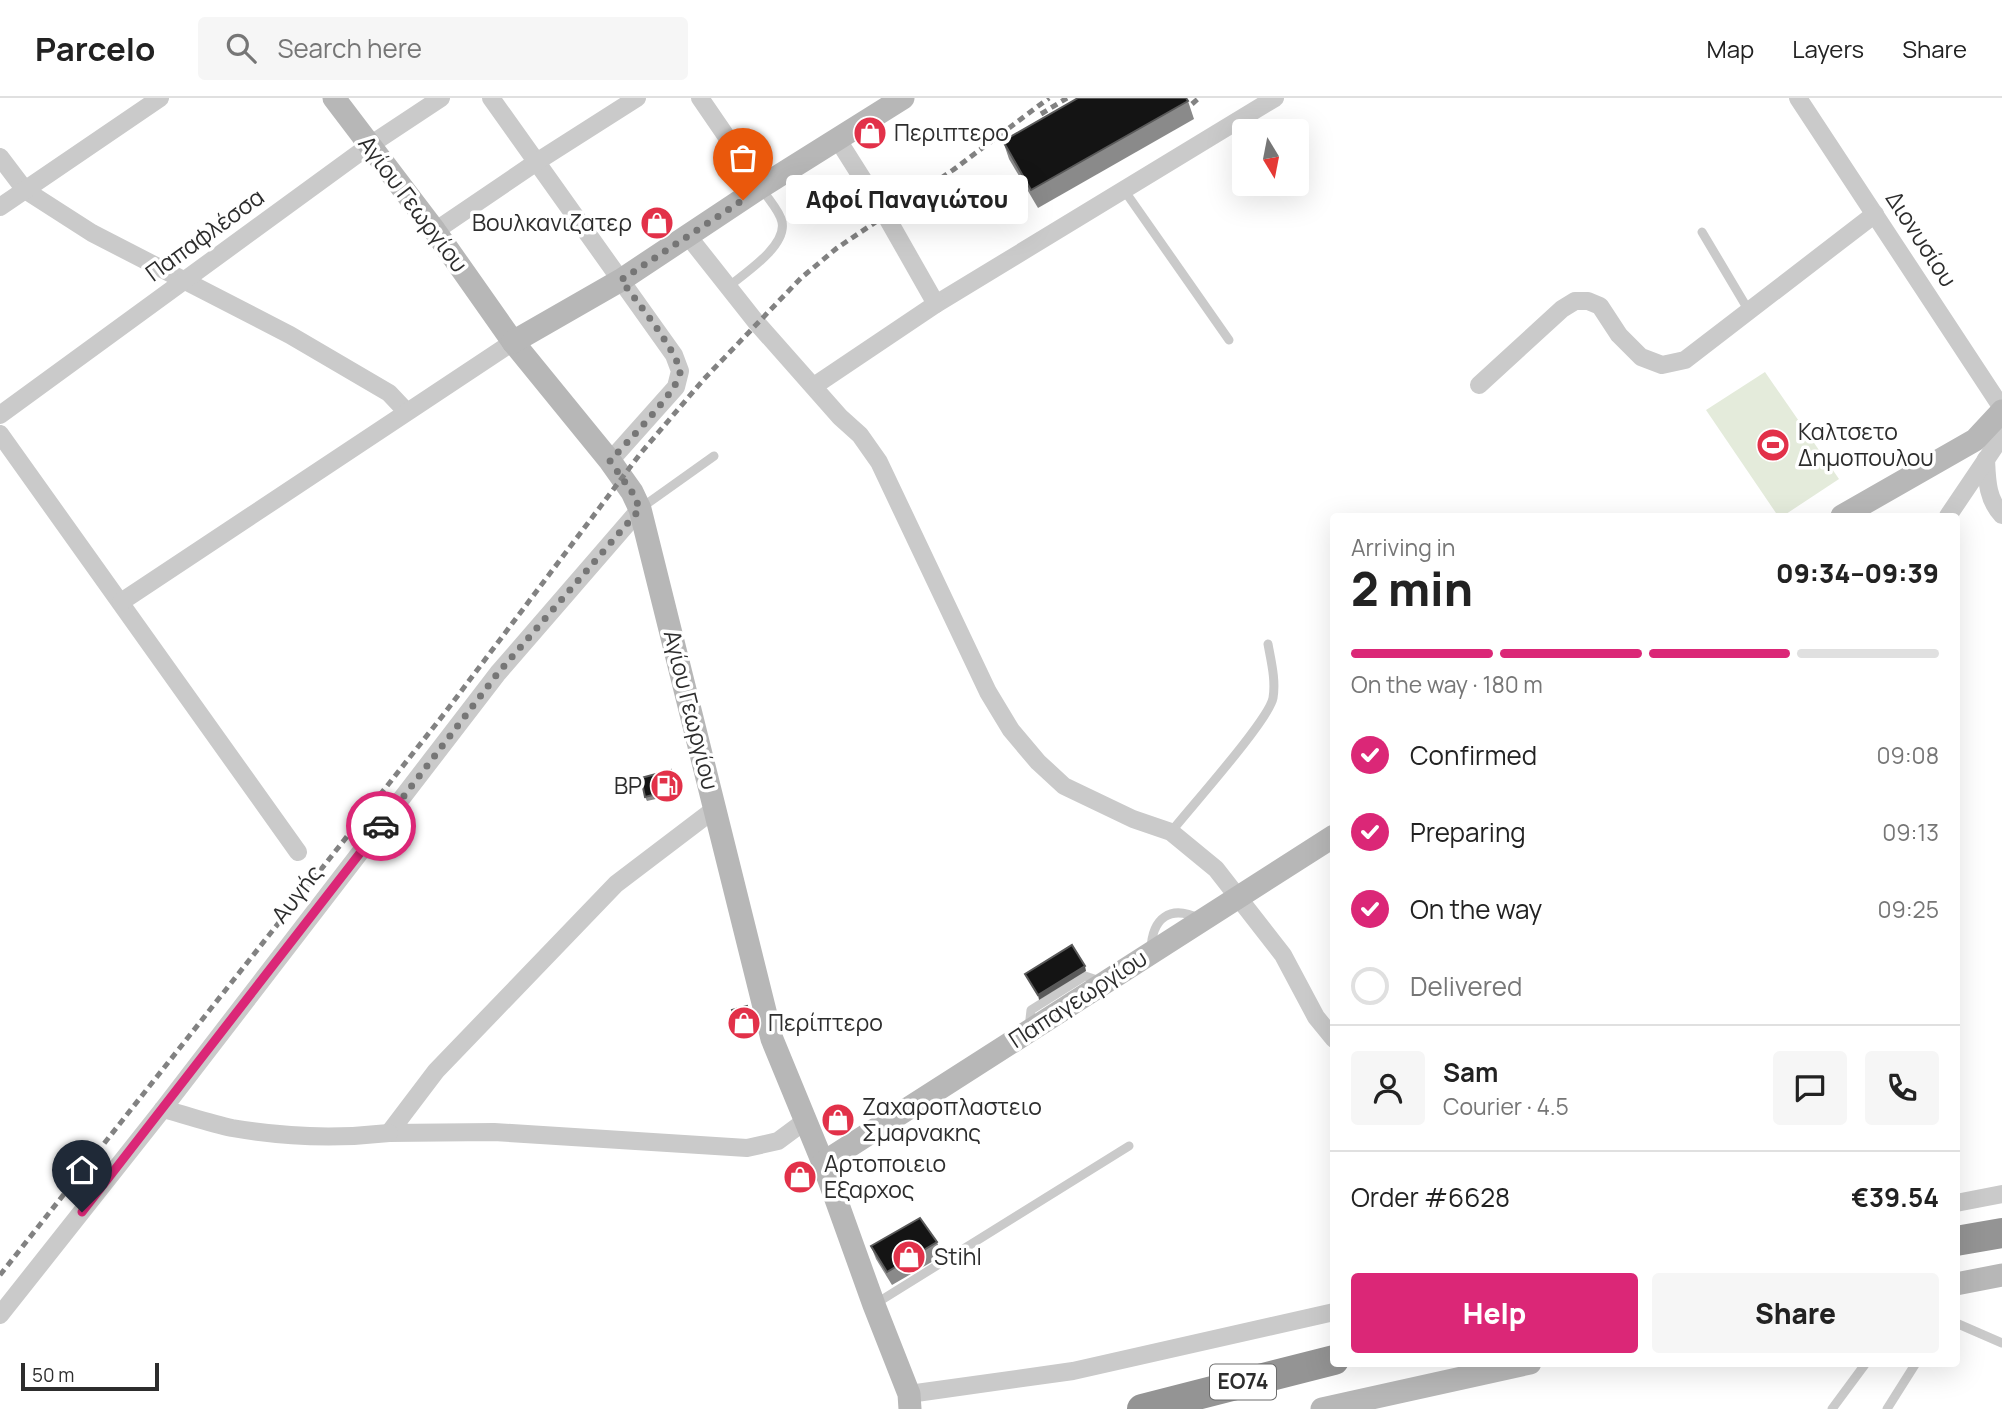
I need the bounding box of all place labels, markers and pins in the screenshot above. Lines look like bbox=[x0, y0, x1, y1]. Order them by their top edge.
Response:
shop icon: Περιπτερο bbox=[851, 114, 889, 152]
place label: Περιπτερο bbox=[894, 116, 1009, 148]
pin bbox=[713, 128, 773, 200]
callout: Αφοί Παναγιώτου bbox=[785, 176, 1026, 224]
shop icon: Βουλκανιζατερ bbox=[638, 204, 676, 242]
place label: Βουλκανιζατερ bbox=[472, 206, 632, 238]
place label: Καλτσετο Δημοπουλου bbox=[1798, 415, 1934, 473]
sports icon: Καλτσετο Δημοπουλου bbox=[1754, 426, 1792, 464]
fuel station icon: BP bbox=[648, 767, 686, 805]
place label: BP bbox=[614, 769, 642, 801]
shop icon: Περίπτερο bbox=[725, 1004, 763, 1042]
place label: Περίπτερο bbox=[768, 1006, 883, 1038]
place label: Ζαχαροπλαστειο Σμαρνακης bbox=[862, 1090, 1042, 1148]
shop icon: Ζαχαροπλαστειο Σμαρνακης bbox=[819, 1101, 857, 1139]
pin bbox=[52, 1140, 112, 1212]
place label: Αρτοποιειο Εξαρχος bbox=[824, 1147, 946, 1205]
shop icon: Αρτοποιειο Εξαρχος bbox=[781, 1158, 819, 1196]
shop icon: Stihl bbox=[890, 1238, 928, 1276]
place label: Stihl bbox=[934, 1240, 982, 1272]

